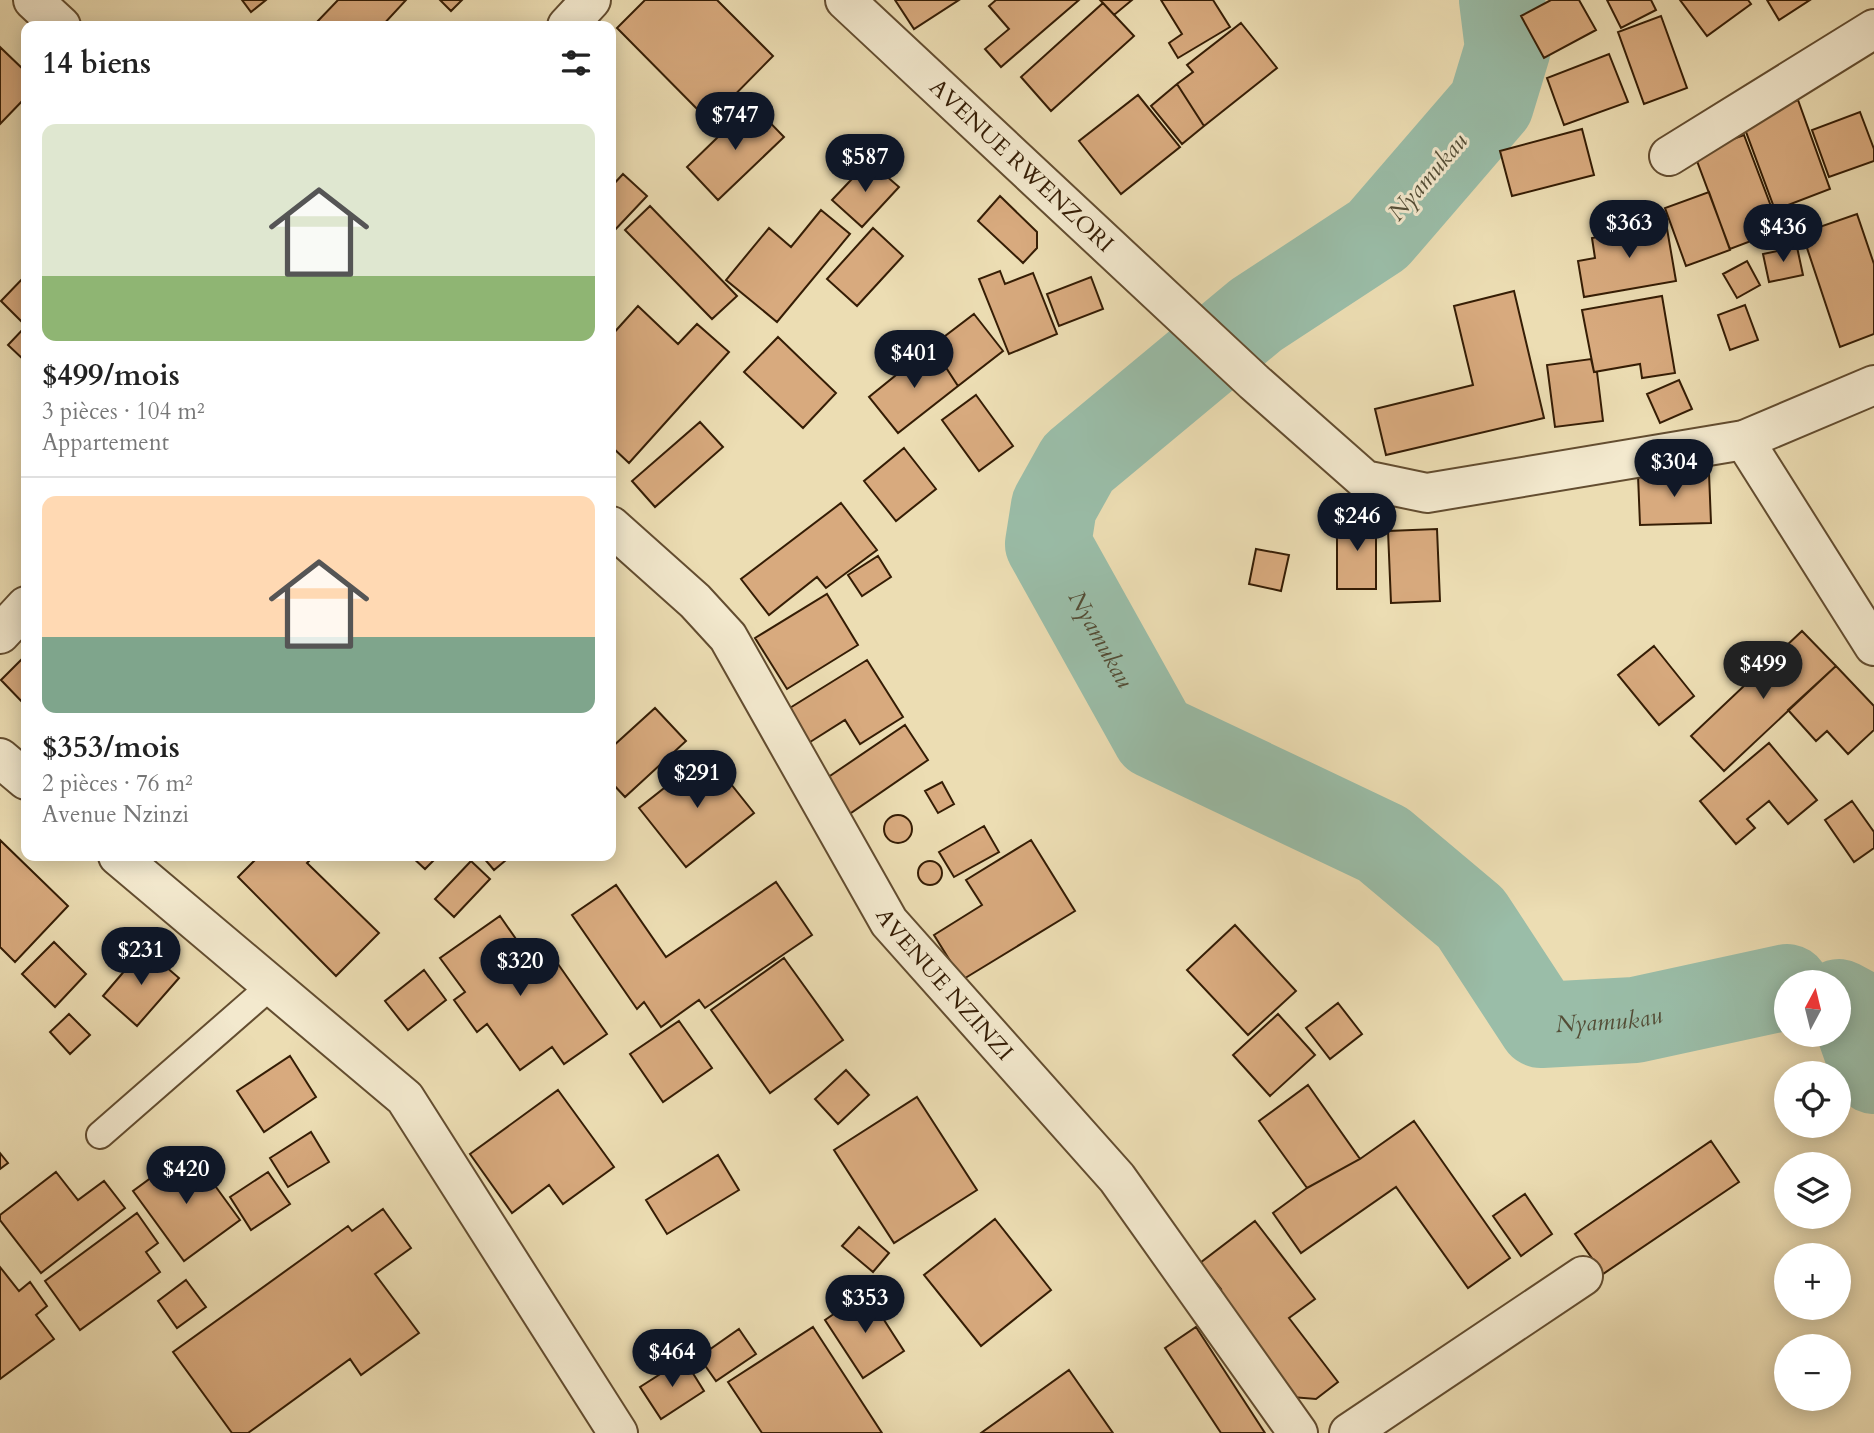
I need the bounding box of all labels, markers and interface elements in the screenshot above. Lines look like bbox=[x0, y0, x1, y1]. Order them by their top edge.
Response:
text: 14 biens bbox=[42, 43, 151, 84]
icon: filters bbox=[557, 44, 595, 82]
street label: AVENUE RWENZORI bbox=[923, 71, 1121, 259]
pin: $747 bbox=[694, 92, 776, 152]
text: $747 bbox=[711, 99, 759, 130]
water label: Nyamukau bbox=[1381, 126, 1475, 228]
pin: $587 bbox=[824, 134, 906, 194]
text: $587 bbox=[841, 141, 889, 172]
icon: home bbox=[256, 169, 382, 295]
pin: $363 bbox=[1588, 201, 1670, 260]
pin: $436 bbox=[1742, 204, 1824, 264]
text: $363 bbox=[1605, 207, 1653, 238]
text: $436 bbox=[1759, 211, 1807, 242]
pin: $401 bbox=[873, 330, 955, 390]
text: $401 bbox=[890, 337, 938, 368]
text: $499/mois bbox=[42, 355, 180, 396]
text: 3 pièces · 104 m² bbox=[42, 396, 205, 427]
text: Appartement bbox=[42, 427, 169, 458]
pin: $304 bbox=[1633, 440, 1715, 499]
text: $304 bbox=[1650, 446, 1698, 477]
pin: $246 bbox=[1316, 494, 1398, 553]
text: $246 bbox=[1333, 500, 1381, 531]
icon: home bbox=[256, 541, 382, 667]
water label: Nyamukau bbox=[1061, 585, 1141, 694]
pin: $499 bbox=[1722, 642, 1804, 701]
text: $499 bbox=[1739, 648, 1787, 679]
text: $353/mois bbox=[42, 727, 180, 768]
pin: $291 bbox=[656, 750, 738, 810]
text: $291 bbox=[673, 757, 721, 788]
text: 2 pièces · 76 m² bbox=[42, 768, 193, 799]
text: Avenue Nzinzi bbox=[42, 799, 189, 830]
street label: AVENUE NZINZI bbox=[869, 902, 1020, 1067]
pin: $231 bbox=[100, 928, 182, 987]
text: $231 bbox=[117, 934, 165, 965]
pin: $320 bbox=[479, 939, 561, 998]
text: $320 bbox=[496, 945, 544, 976]
north arrow bbox=[1774, 970, 1852, 1046]
map controls bbox=[1774, 970, 1851, 1411]
water label: Nyamukau bbox=[1555, 998, 1665, 1041]
button: locate bbox=[1774, 1061, 1851, 1138]
pin: $420 bbox=[145, 1146, 227, 1206]
button: layers bbox=[1774, 1152, 1851, 1229]
text: $420 bbox=[162, 1153, 210, 1184]
button: + bbox=[1774, 1243, 1851, 1320]
pin: $353 bbox=[824, 1276, 906, 1335]
text: $353 bbox=[841, 1282, 889, 1313]
pin: $464 bbox=[631, 1330, 713, 1389]
button: − bbox=[1774, 1334, 1851, 1411]
text: $464 bbox=[648, 1336, 696, 1367]

